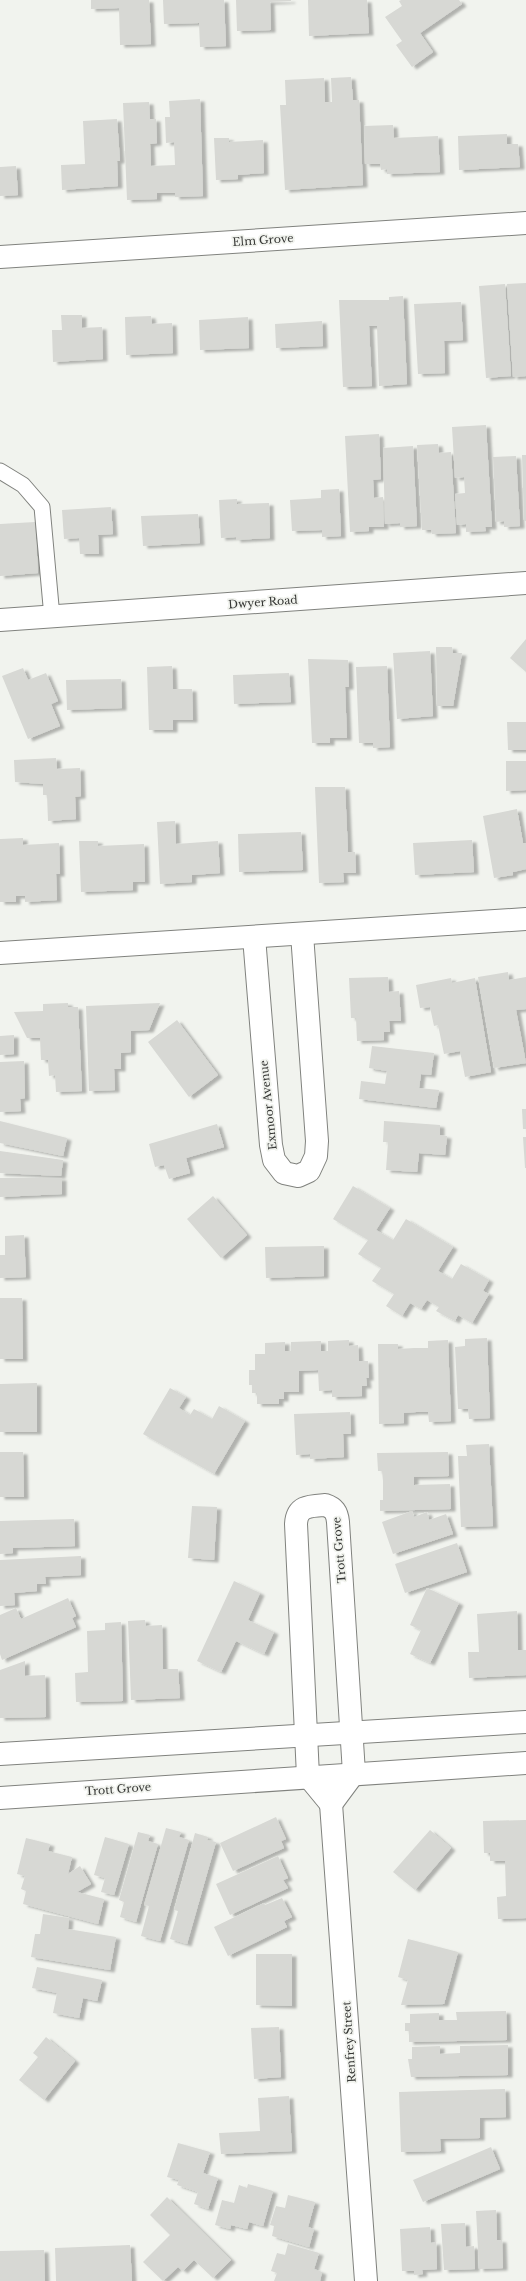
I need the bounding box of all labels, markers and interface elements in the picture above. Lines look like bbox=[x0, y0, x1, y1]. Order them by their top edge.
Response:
street label: Elm Grove bbox=[232, 231, 294, 249]
street label: Dwyer Road bbox=[228, 593, 299, 611]
street label: Exmoor Avenue bbox=[256, 1059, 280, 1151]
street label: Trott Grove bbox=[329, 1516, 349, 1584]
street label: Trott Grove bbox=[84, 1780, 152, 1798]
street label: Renfrey Street bbox=[339, 2000, 359, 2083]

